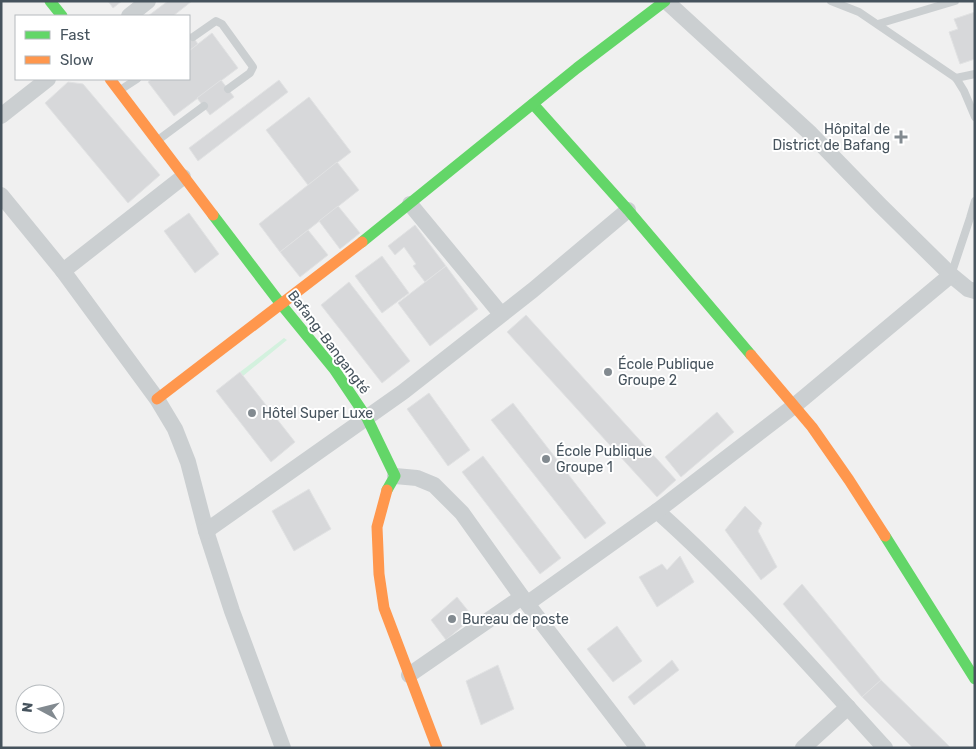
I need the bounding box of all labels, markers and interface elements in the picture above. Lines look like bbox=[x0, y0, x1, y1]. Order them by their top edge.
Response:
legend bbox=[15, 15, 190, 80]
text: Fast bbox=[60, 26, 90, 44]
text: Slow bbox=[60, 51, 93, 69]
place label: Hôpital de District de Bafang bbox=[773, 121, 890, 154]
marker: Hôpital de District de Bafang bbox=[894, 130, 908, 144]
street label: Bafang-Bangangté bbox=[284, 287, 373, 398]
place label: École Publique Groupe 2 bbox=[618, 355, 714, 389]
marker: École Publique Groupe 2 bbox=[602, 366, 614, 378]
place label: Hôtel Super Luxe bbox=[262, 405, 373, 422]
marker: Hôtel Super Luxe bbox=[246, 407, 258, 419]
place label: École Publique Groupe 1 bbox=[556, 442, 652, 476]
marker: École Publique Groupe 1 bbox=[540, 453, 552, 465]
place label: Bureau de poste bbox=[462, 611, 569, 628]
marker: Bureau de poste bbox=[446, 613, 458, 625]
north arrow bbox=[15, 684, 65, 734]
text: N bbox=[19, 701, 37, 714]

